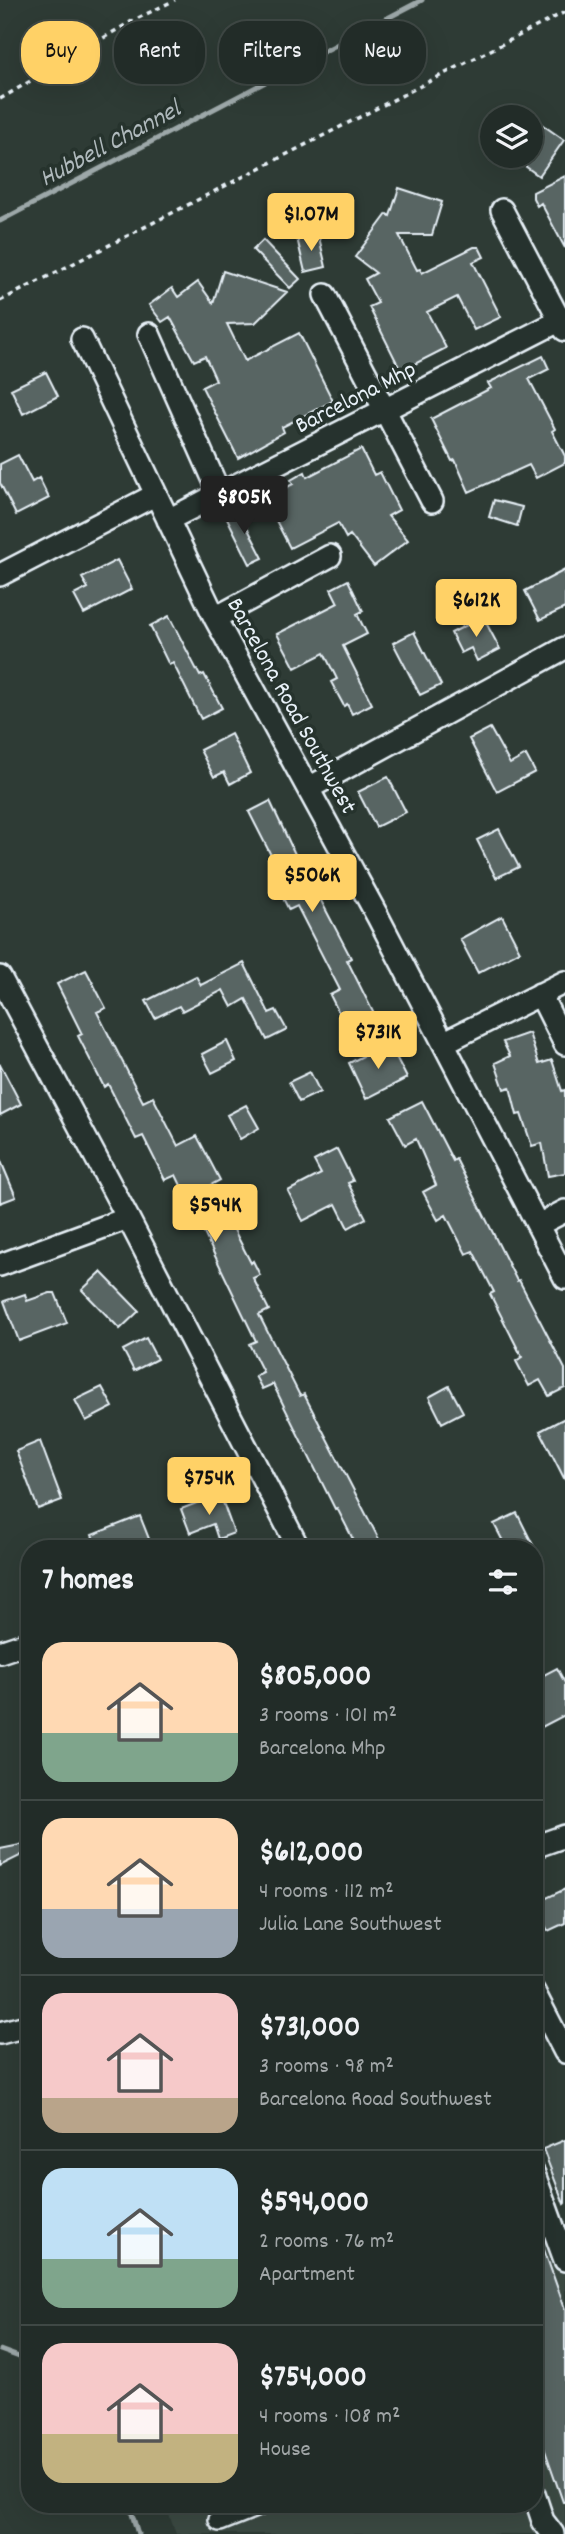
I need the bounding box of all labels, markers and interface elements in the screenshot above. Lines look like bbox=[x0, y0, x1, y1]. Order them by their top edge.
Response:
chip: Buy bbox=[21, 21, 100, 84]
chip: Rent bbox=[114, 21, 205, 84]
chip: Filters bbox=[219, 21, 326, 84]
chip: New bbox=[340, 21, 426, 84]
water label: Hubbell Channel bbox=[33, 91, 190, 198]
map controls bbox=[480, 105, 543, 168]
button: layers bbox=[480, 105, 543, 168]
pin: $1.07M bbox=[254, 194, 368, 253]
text: $1.07M bbox=[283, 199, 339, 232]
street label: Barcelona Mhp bbox=[290, 354, 423, 444]
pin: $805K bbox=[195, 476, 293, 536]
text: $805K bbox=[217, 482, 271, 515]
pin: $612K bbox=[427, 580, 525, 639]
text: $612K bbox=[452, 585, 500, 618]
street label: Barcelona Road Southwest bbox=[217, 592, 364, 821]
pin: $506K bbox=[263, 855, 361, 914]
text: $506K bbox=[284, 860, 340, 893]
pin: $731K bbox=[329, 1012, 427, 1071]
text: $731K bbox=[355, 1017, 401, 1050]
pin: $594K bbox=[166, 1184, 264, 1244]
text: $594K bbox=[188, 1190, 242, 1223]
pin: $754K bbox=[160, 1458, 258, 1517]
text: $754K bbox=[183, 1463, 235, 1496]
text: 7 homes bbox=[42, 1561, 134, 1604]
icon: filters bbox=[484, 1563, 522, 1601]
text: $805,000 bbox=[259, 1657, 371, 1700]
icon: home bbox=[98, 1670, 182, 1754]
text: 3 rooms · 101 m² bbox=[259, 1700, 397, 1733]
text: Barcelona Mhp bbox=[259, 1733, 386, 1766]
text: $612,000 bbox=[259, 1833, 363, 1876]
icon: home bbox=[98, 1846, 182, 1930]
text: 4 rooms · 112 m² bbox=[259, 1876, 394, 1909]
text: Julia Lane Southwest bbox=[259, 1909, 442, 1942]
text: $731,000 bbox=[259, 2008, 360, 2051]
icon: home bbox=[98, 2021, 182, 2105]
text: 3 rooms · 98 m² bbox=[259, 2051, 394, 2084]
text: Barcelona Road Southwest bbox=[259, 2084, 492, 2117]
text: $594,000 bbox=[259, 2183, 369, 2226]
icon: home bbox=[98, 2196, 182, 2280]
text: 2 rooms · 76 m² bbox=[259, 2226, 394, 2259]
text: Apartment bbox=[259, 2259, 355, 2292]
text: $754,000 bbox=[259, 2358, 367, 2401]
icon: home bbox=[98, 2371, 182, 2455]
text: 4 rooms · 108 m² bbox=[259, 2401, 400, 2434]
text: House bbox=[259, 2434, 311, 2467]

